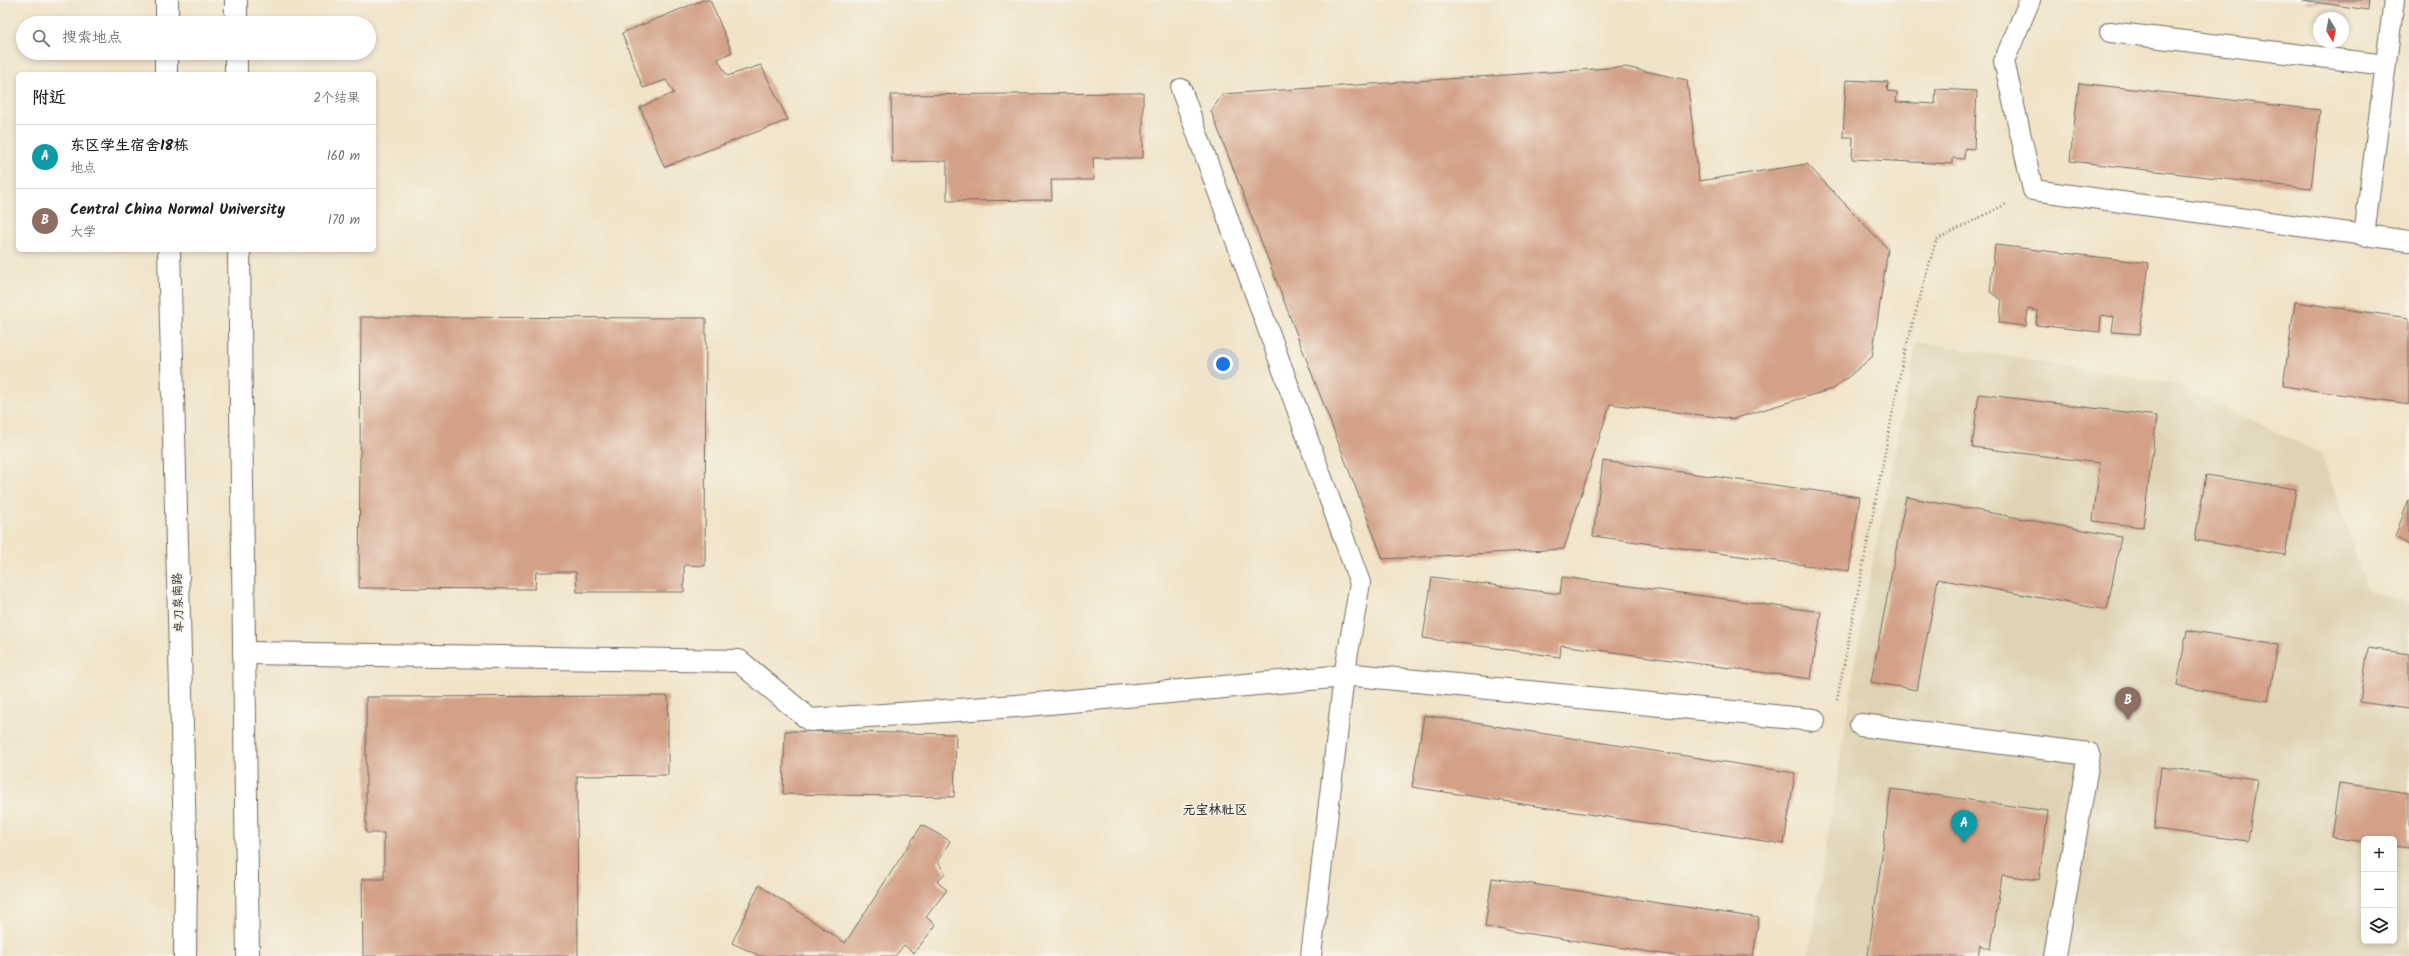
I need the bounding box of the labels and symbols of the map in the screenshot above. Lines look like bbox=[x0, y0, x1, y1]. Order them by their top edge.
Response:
north arrow bbox=[2313, 12, 2349, 48]
your location bbox=[1213, 354, 1233, 374]
street label: 卓刀泉南路 bbox=[168, 573, 189, 633]
pin: B bbox=[2115, 687, 2141, 720]
district label: 元宝林社区 bbox=[1182, 800, 1248, 821]
pin: A bbox=[1951, 810, 1977, 843]

